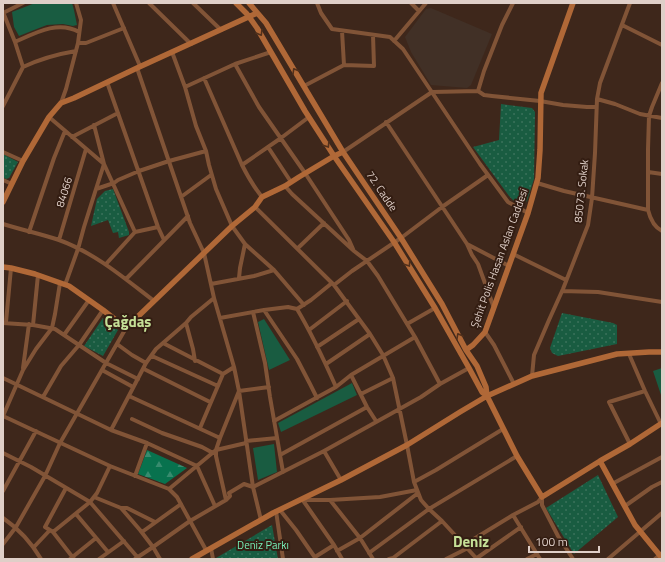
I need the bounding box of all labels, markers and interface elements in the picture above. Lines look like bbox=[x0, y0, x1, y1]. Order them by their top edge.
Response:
one-way arrow bbox=[255, 29, 263, 36]
one-way arrow bbox=[292, 68, 299, 75]
one-way arrow bbox=[322, 141, 330, 148]
street label: 85073. Sokak bbox=[570, 158, 592, 223]
street label: 72. Cadde bbox=[363, 168, 402, 215]
street label: 84066 bbox=[52, 175, 76, 209]
street label: Şehit Polis Hasan Aslan Caddesi bbox=[466, 186, 532, 330]
one-way arrow bbox=[403, 260, 410, 267]
district label: Çağdaş bbox=[105, 310, 151, 333]
one-way arrow bbox=[456, 333, 464, 340]
scale bar bbox=[529, 528, 599, 554]
district label: Deniz bbox=[453, 530, 489, 553]
text: 100 m bbox=[535, 532, 568, 551]
park label: Deniz Parkı bbox=[237, 537, 289, 553]

